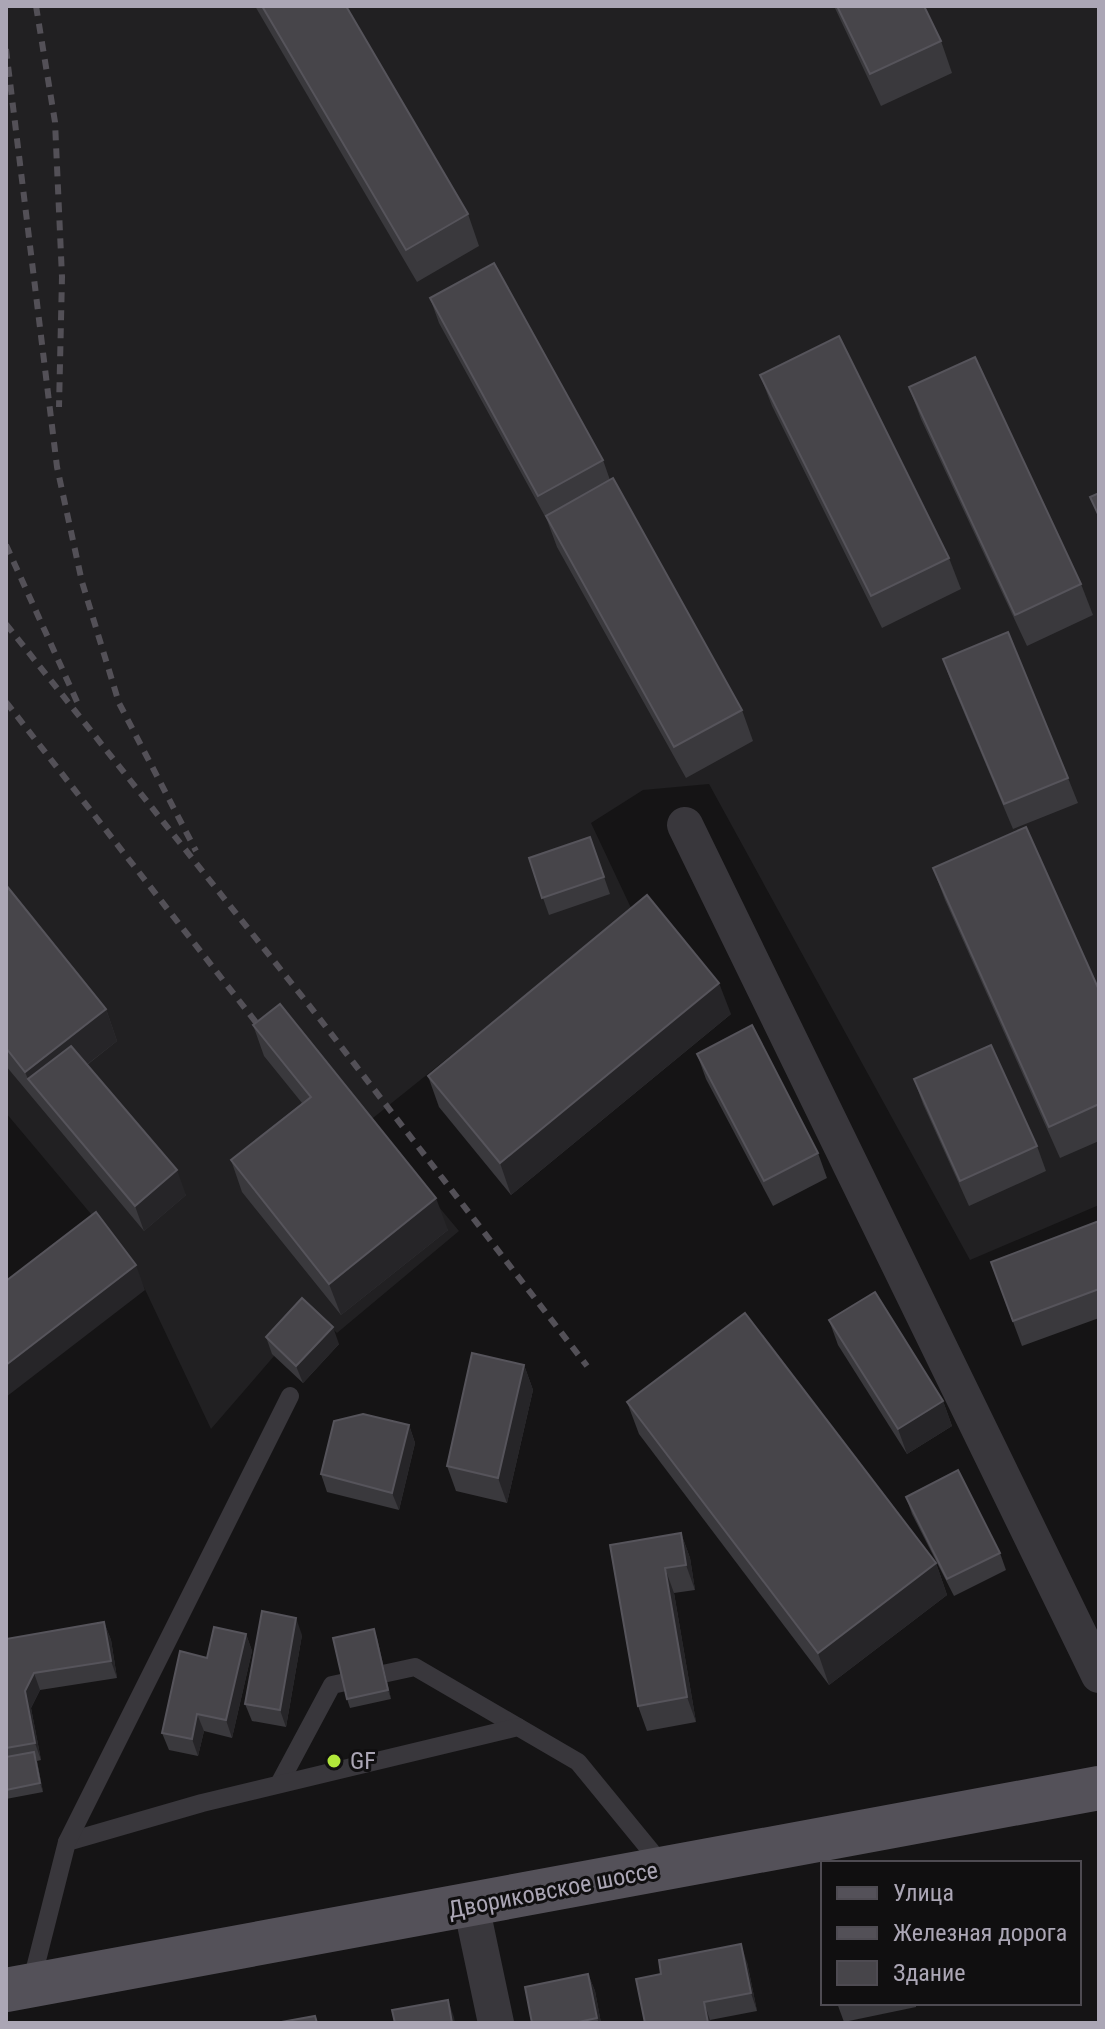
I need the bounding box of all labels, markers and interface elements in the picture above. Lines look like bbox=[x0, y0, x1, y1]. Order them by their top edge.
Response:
place label: GF bbox=[350, 1747, 376, 1775]
marker: GF bbox=[325, 1752, 343, 1770]
street label: Двориковское шоссе bbox=[446, 1856, 660, 1924]
legend bbox=[821, 1861, 1081, 2005]
text: Улица bbox=[893, 1879, 954, 1907]
text: Железная дорога bbox=[893, 1919, 1067, 1947]
text: Здание bbox=[893, 1959, 965, 1987]

